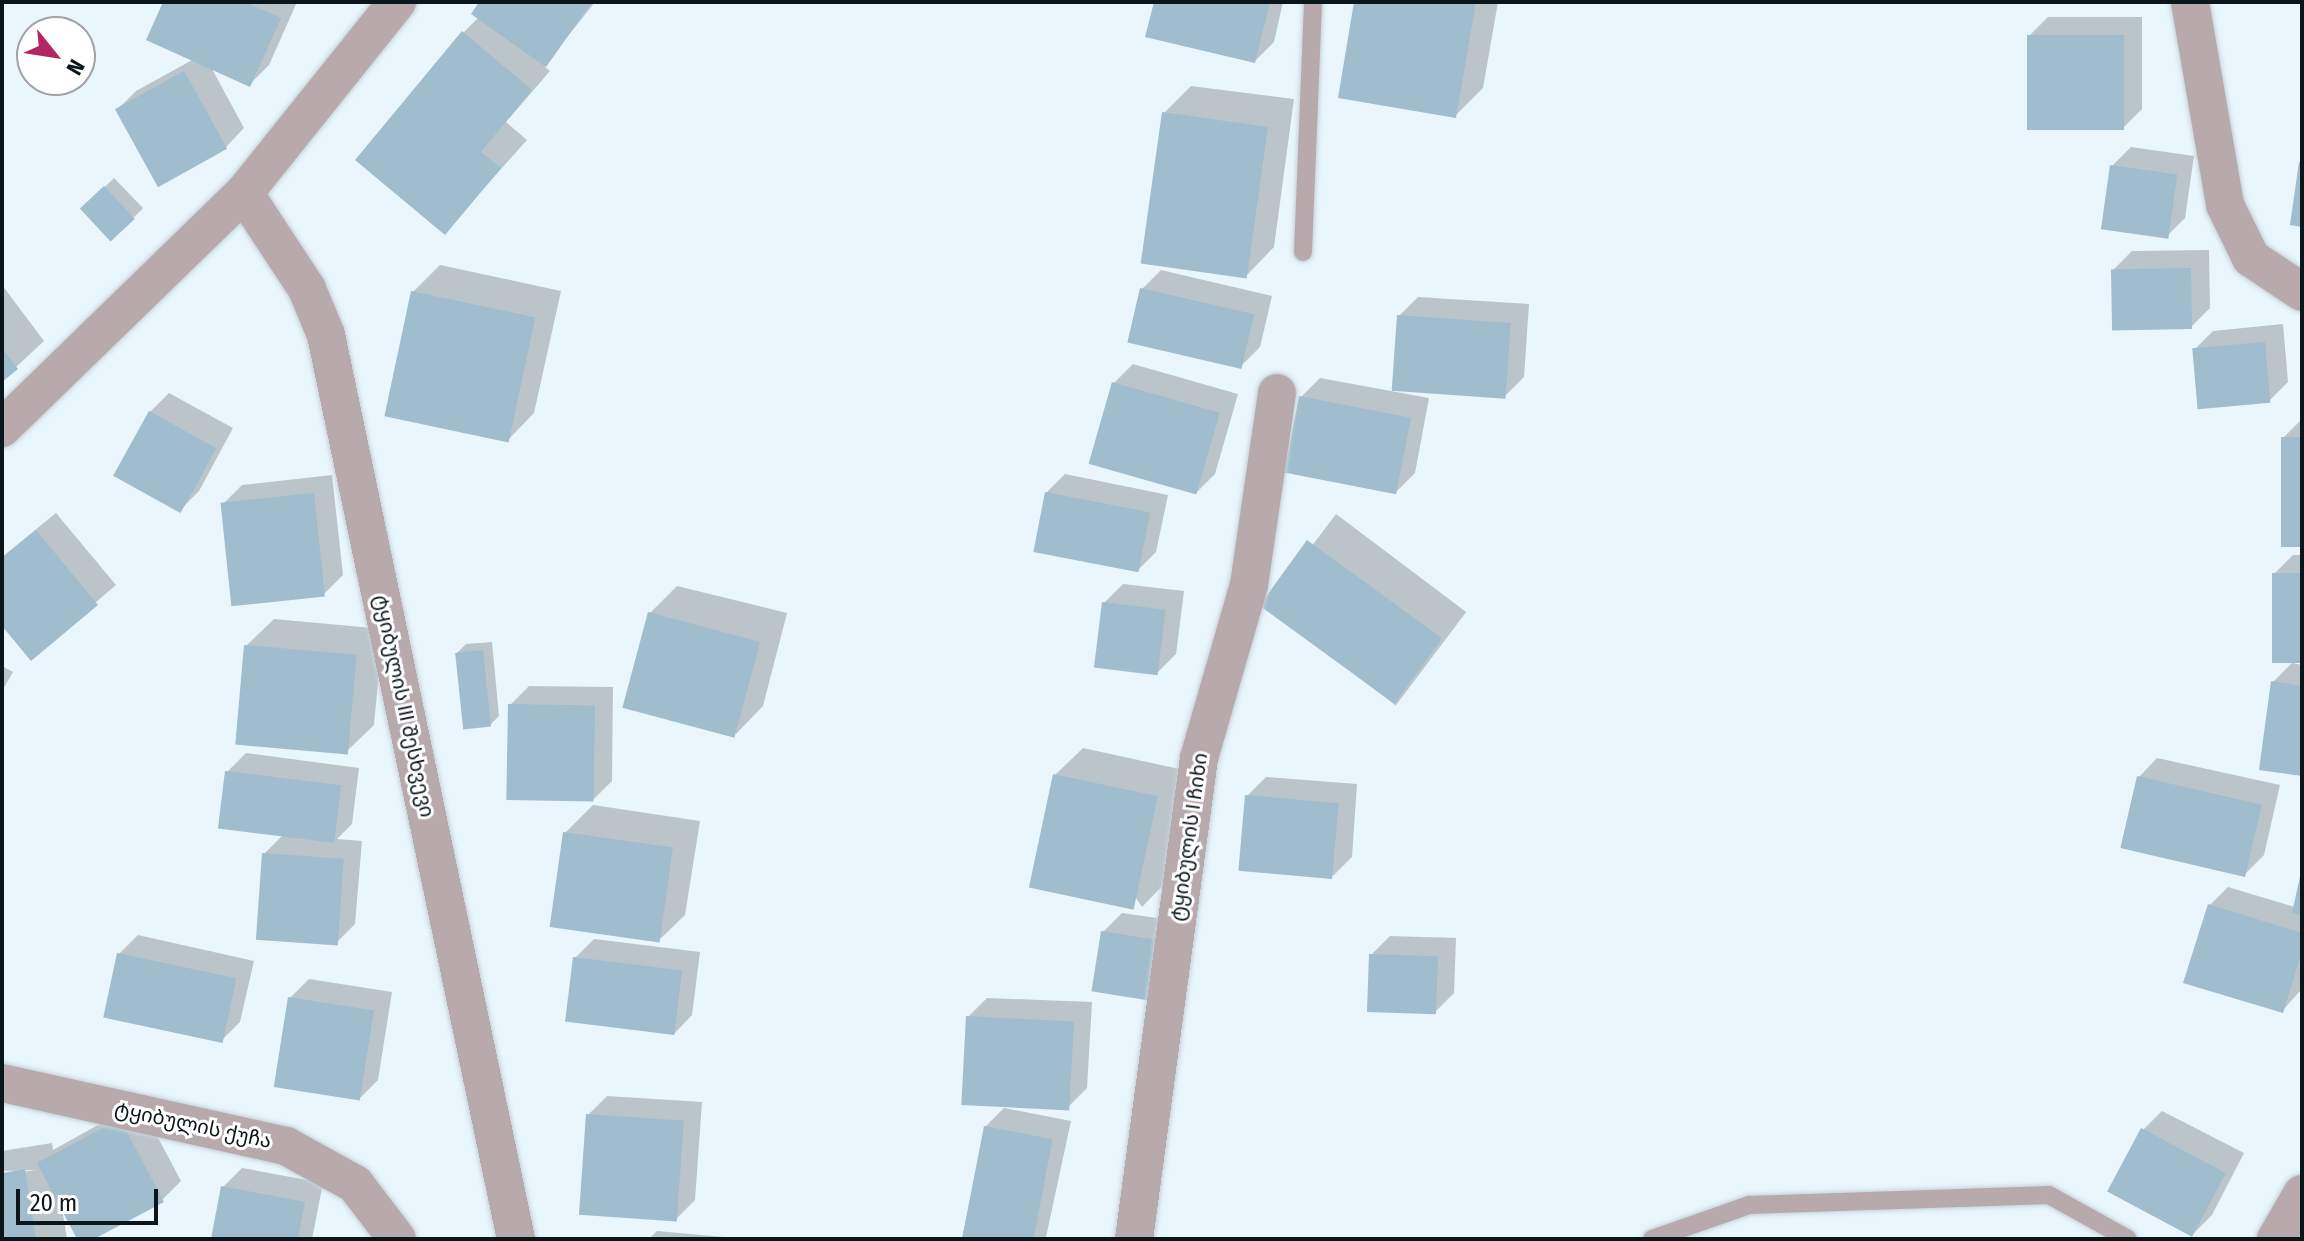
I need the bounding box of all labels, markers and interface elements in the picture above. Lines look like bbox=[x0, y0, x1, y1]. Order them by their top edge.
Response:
north arrow bbox=[16, 16, 96, 96]
text: N bbox=[60, 55, 90, 80]
street label: ტყიბულის III შესხვევი bbox=[369, 593, 439, 819]
street label: ტყიბულის I ჩიხი bbox=[1165, 751, 1213, 923]
street label: ტყიბულის ქუჩა bbox=[112, 1097, 274, 1153]
scale bar bbox=[20, 1173, 162, 1223]
text: 20 m bbox=[30, 1189, 77, 1217]

